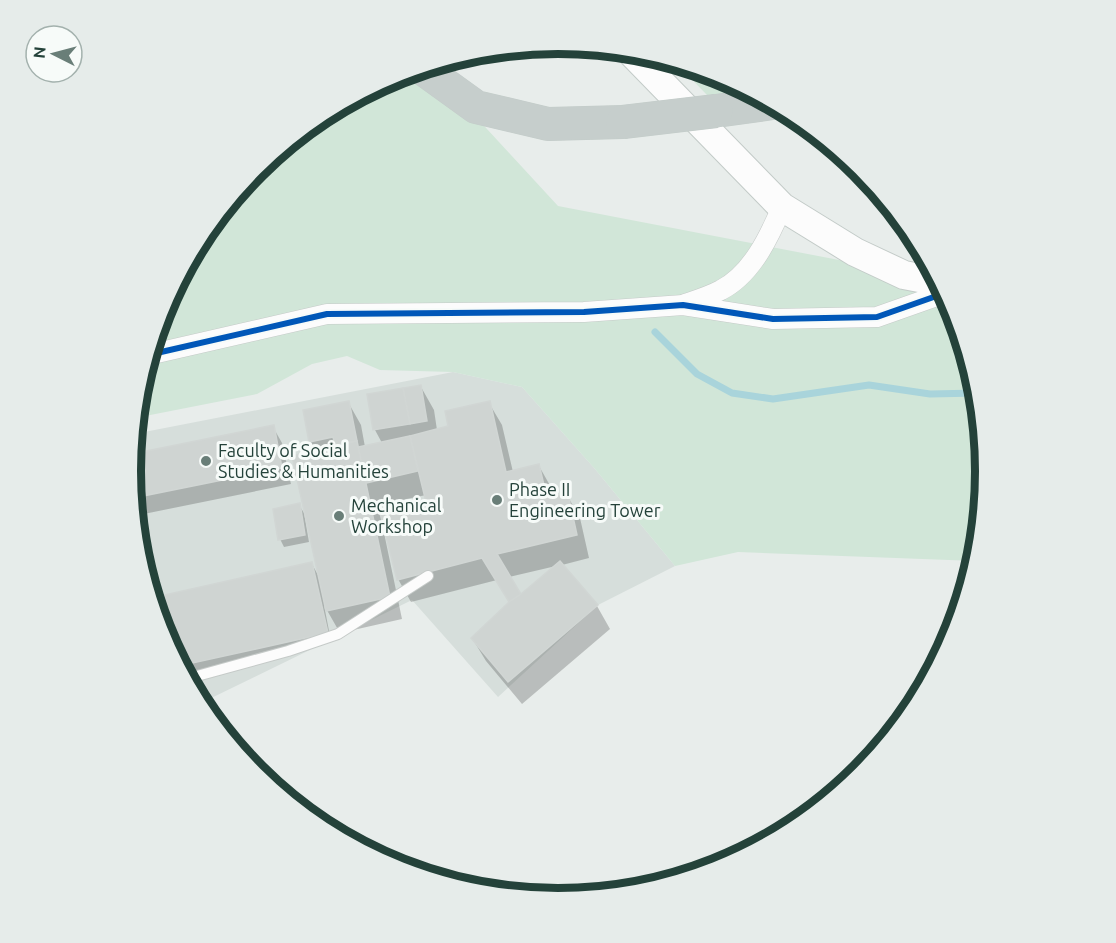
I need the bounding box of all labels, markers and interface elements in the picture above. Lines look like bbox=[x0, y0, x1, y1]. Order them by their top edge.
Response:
north arrow bbox=[24, 24, 84, 84]
text: N bbox=[30, 46, 49, 59]
place label: Faculty of Social Studies & Humanities bbox=[218, 440, 389, 481]
marker: Faculty of Social Studies & Humanities bbox=[199, 454, 213, 468]
place label: Phase II Engineering Tower bbox=[509, 479, 661, 520]
marker: Phase II Engineering Tower bbox=[490, 493, 504, 507]
place label: Mechanical Workshop bbox=[351, 495, 442, 536]
marker: Mechanical Workshop bbox=[332, 509, 346, 523]

